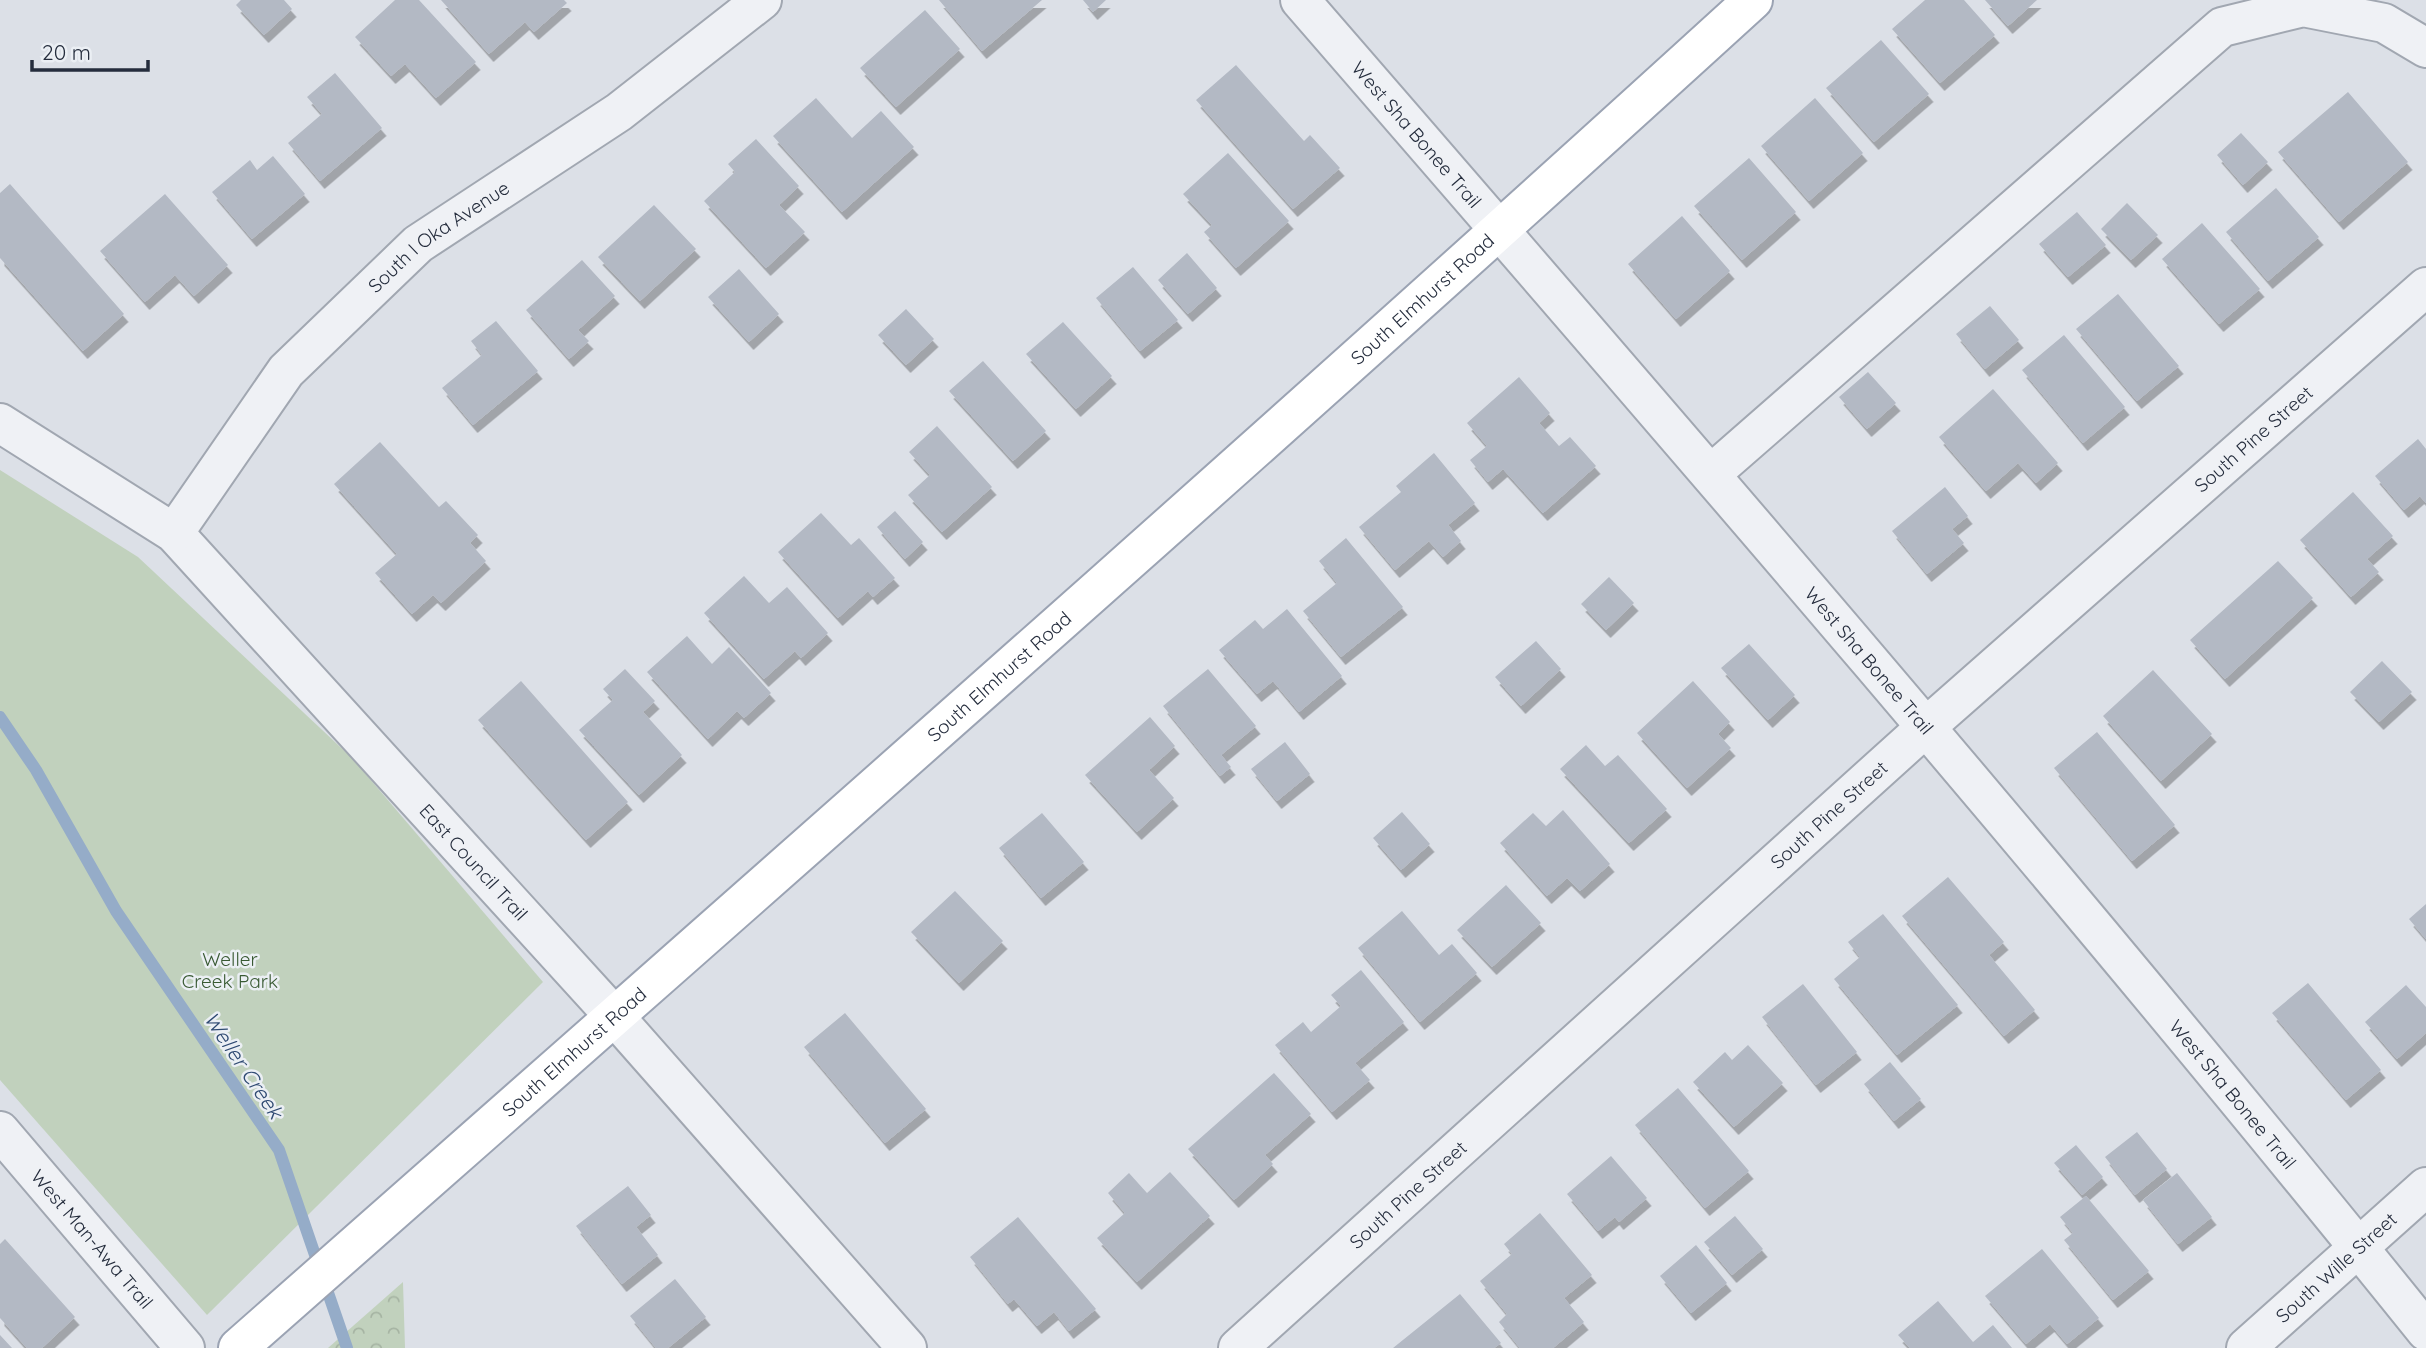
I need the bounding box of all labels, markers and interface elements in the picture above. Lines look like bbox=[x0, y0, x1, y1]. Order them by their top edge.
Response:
scale bar bbox=[32, 28, 147, 72]
text: 20 m bbox=[42, 39, 91, 65]
street label: West Sha Bonee Trail bbox=[1346, 56, 1487, 213]
street label: South I Oka Avenue bbox=[363, 175, 514, 298]
street label: South Elmhurst Road bbox=[1346, 228, 1499, 370]
street label: South Pine Street bbox=[2189, 380, 2318, 497]
street label: West Sha Bonee Trail bbox=[1800, 582, 1939, 739]
street label: South Elmhurst Road bbox=[922, 606, 1076, 747]
street label: South Pine Street bbox=[1765, 756, 1893, 874]
street label: East Council Trail bbox=[415, 799, 533, 925]
park label: Weller Creek Park bbox=[182, 947, 278, 993]
street label: South Elmhurst Road bbox=[497, 982, 651, 1122]
water label: Weller Creek bbox=[199, 1007, 290, 1125]
street label: West Sha Bonee Trail bbox=[2164, 1015, 2301, 1174]
street label: South Pine Street bbox=[1344, 1135, 1472, 1254]
street label: West Man-Awa Trail bbox=[26, 1164, 158, 1314]
street label: South Wille Street bbox=[2271, 1207, 2402, 1328]

